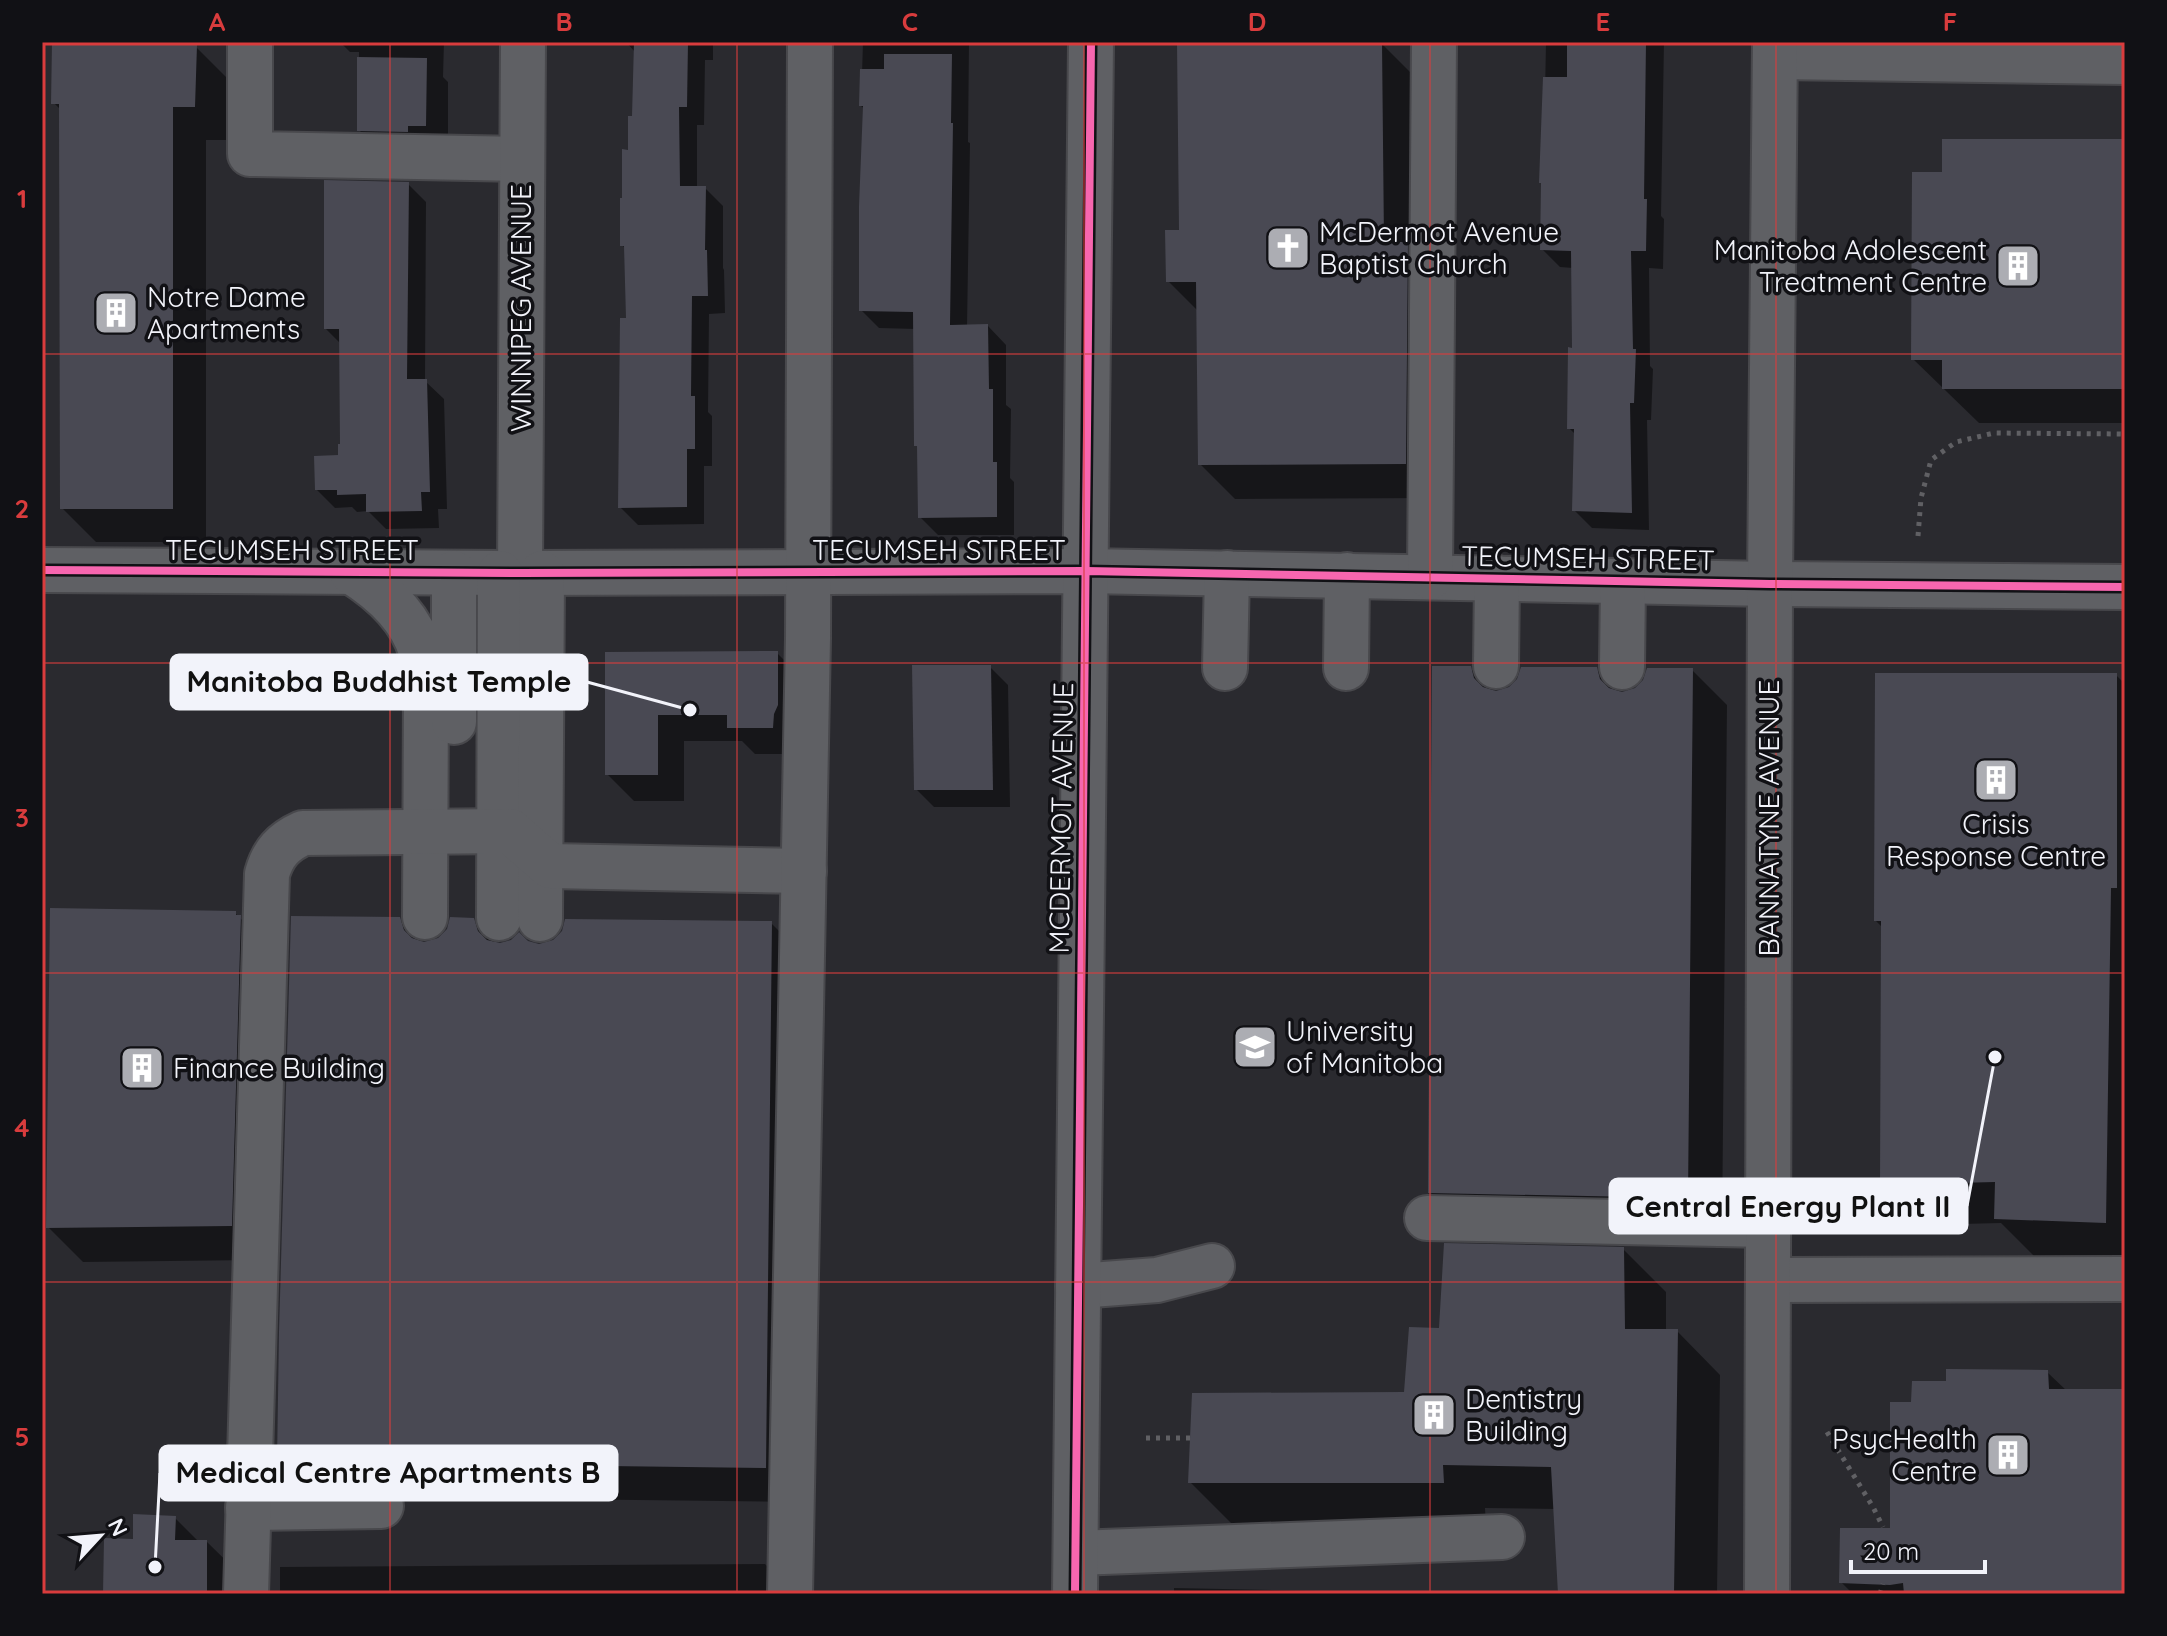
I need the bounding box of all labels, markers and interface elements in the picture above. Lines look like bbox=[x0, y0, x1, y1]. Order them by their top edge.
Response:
text: A bbox=[209, 5, 226, 38]
text: B bbox=[555, 5, 573, 38]
text: C bbox=[902, 5, 918, 38]
text: D bbox=[1248, 5, 1266, 38]
text: E bbox=[1596, 5, 1610, 38]
text: F bbox=[1943, 5, 1957, 38]
text: 1 bbox=[17, 182, 27, 215]
street label: WINNIPEG AVENUE bbox=[503, 184, 538, 432]
place label: McDermot Avenue Baptist Church bbox=[1319, 214, 1559, 281]
church icon: McDermot Avenue Baptist Church bbox=[1264, 224, 1312, 272]
place label: Manitoba Adolescent Treatment Centre bbox=[1714, 232, 1987, 299]
building icon: Manitoba Adolescent Treatment Centre bbox=[1994, 242, 2042, 290]
place label: Notre Dame Apartments bbox=[147, 279, 306, 346]
building icon: Notre Dame Apartments bbox=[92, 289, 140, 337]
text: 2 bbox=[15, 492, 29, 525]
street label: TECUMSEH STREET bbox=[165, 532, 419, 567]
street label: TECUMSEH STREET bbox=[812, 532, 1066, 567]
street label: TECUMSEH STREET bbox=[1461, 538, 1715, 577]
callout: Manitoba Buddhist Temple bbox=[171, 655, 587, 709]
text: Manitoba Buddhist Temple bbox=[187, 662, 571, 700]
street label: BANNATYNE AVENUE bbox=[1751, 680, 1786, 956]
street label: MCDERMOT AVENUE bbox=[1041, 682, 1080, 954]
building icon: Crisis Response Centre bbox=[1972, 756, 2020, 804]
text: 3 bbox=[15, 801, 29, 834]
place label: Crisis Response Centre bbox=[1886, 806, 2106, 873]
place label: University of Manitoba bbox=[1286, 1013, 1443, 1080]
school or university icon: University of Manitoba bbox=[1231, 1023, 1279, 1071]
building icon: Finance Building bbox=[118, 1044, 166, 1092]
place label: Finance Building bbox=[173, 1050, 385, 1085]
text: 4 bbox=[14, 1111, 30, 1144]
callout: Central Energy Plant II bbox=[1610, 1179, 1967, 1233]
text: Central Energy Plant II bbox=[1625, 1187, 1951, 1225]
place label: Dentistry Building bbox=[1465, 1381, 1582, 1448]
building icon: Dentistry Building bbox=[1410, 1391, 1458, 1439]
text: 5 bbox=[15, 1420, 29, 1453]
place label: PsycHealth Centre bbox=[1832, 1421, 1977, 1488]
building icon: PsycHealth Centre bbox=[1984, 1431, 2032, 1479]
callout: Medical Centre Apartments B bbox=[160, 1446, 617, 1500]
text: Medical Centre Apartments B bbox=[175, 1453, 601, 1491]
north arrow bbox=[60, 1496, 140, 1576]
text: N bbox=[102, 1514, 134, 1541]
scale bar bbox=[1851, 1524, 1985, 1574]
text: 20 m bbox=[1863, 1536, 1919, 1566]

